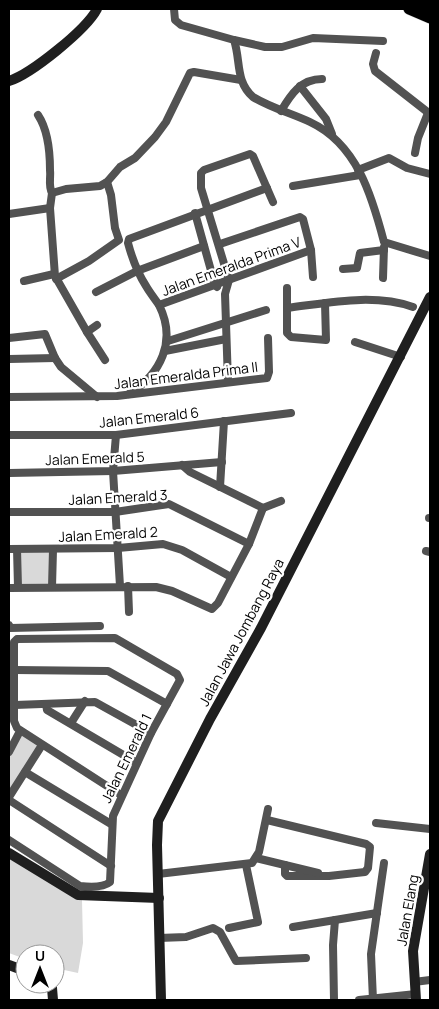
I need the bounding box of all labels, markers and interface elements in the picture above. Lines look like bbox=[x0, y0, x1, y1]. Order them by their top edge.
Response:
street label: Jalan Emeralda Prima V bbox=[159, 232, 304, 300]
street label: Jalan Emeralda Prima II bbox=[113, 357, 259, 393]
street label: Jalan Emerald 6 bbox=[98, 402, 200, 432]
street label: Jalan Emerald 5 bbox=[45, 447, 145, 469]
street label: Jalan Emerald 3 bbox=[68, 485, 168, 509]
street label: Jalan Emerald 2 bbox=[58, 522, 158, 546]
street label: Jalan Jawa Jombang Raya bbox=[194, 555, 288, 709]
street label: Jalan Emerald 1 bbox=[96, 710, 156, 806]
street label: Jalan Elang bbox=[391, 873, 423, 947]
north arrow bbox=[15, 944, 65, 994]
text: U bbox=[35, 946, 45, 965]

